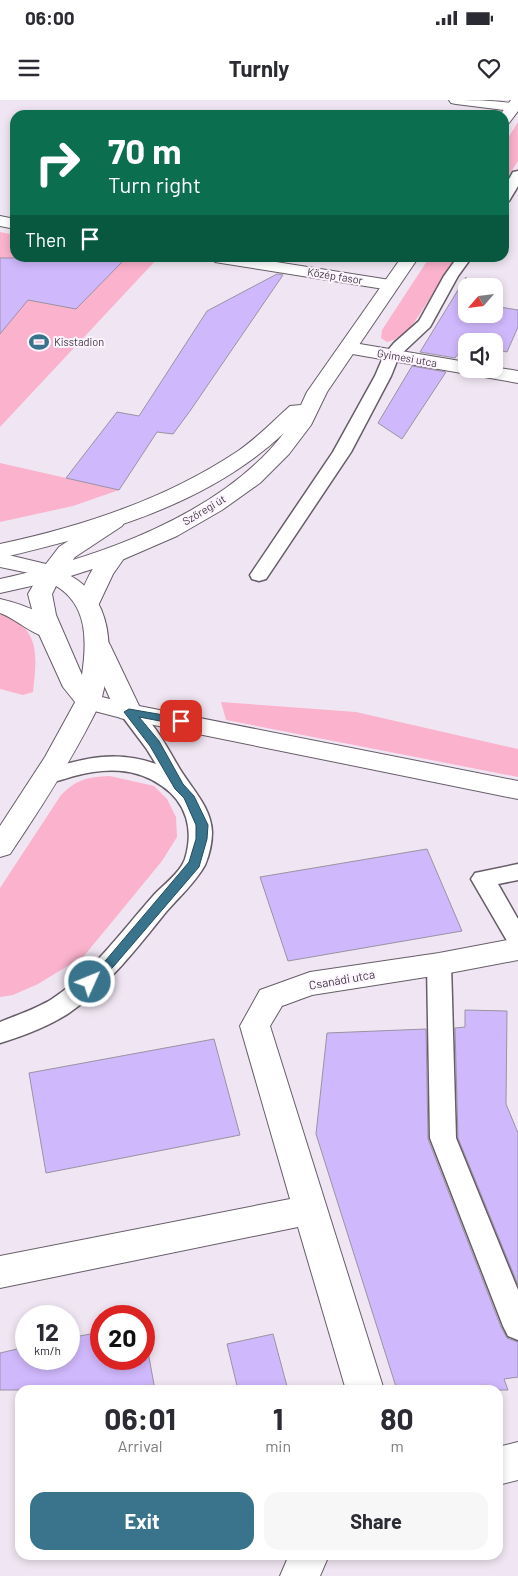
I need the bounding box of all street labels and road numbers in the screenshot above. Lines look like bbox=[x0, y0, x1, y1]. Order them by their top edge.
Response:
street label: Közép fasor bbox=[306, 265, 364, 286]
street label: Gyimesi utca bbox=[376, 346, 438, 369]
street label: Szőregi út bbox=[180, 492, 228, 527]
street label: Csanádi utca bbox=[308, 966, 376, 992]

